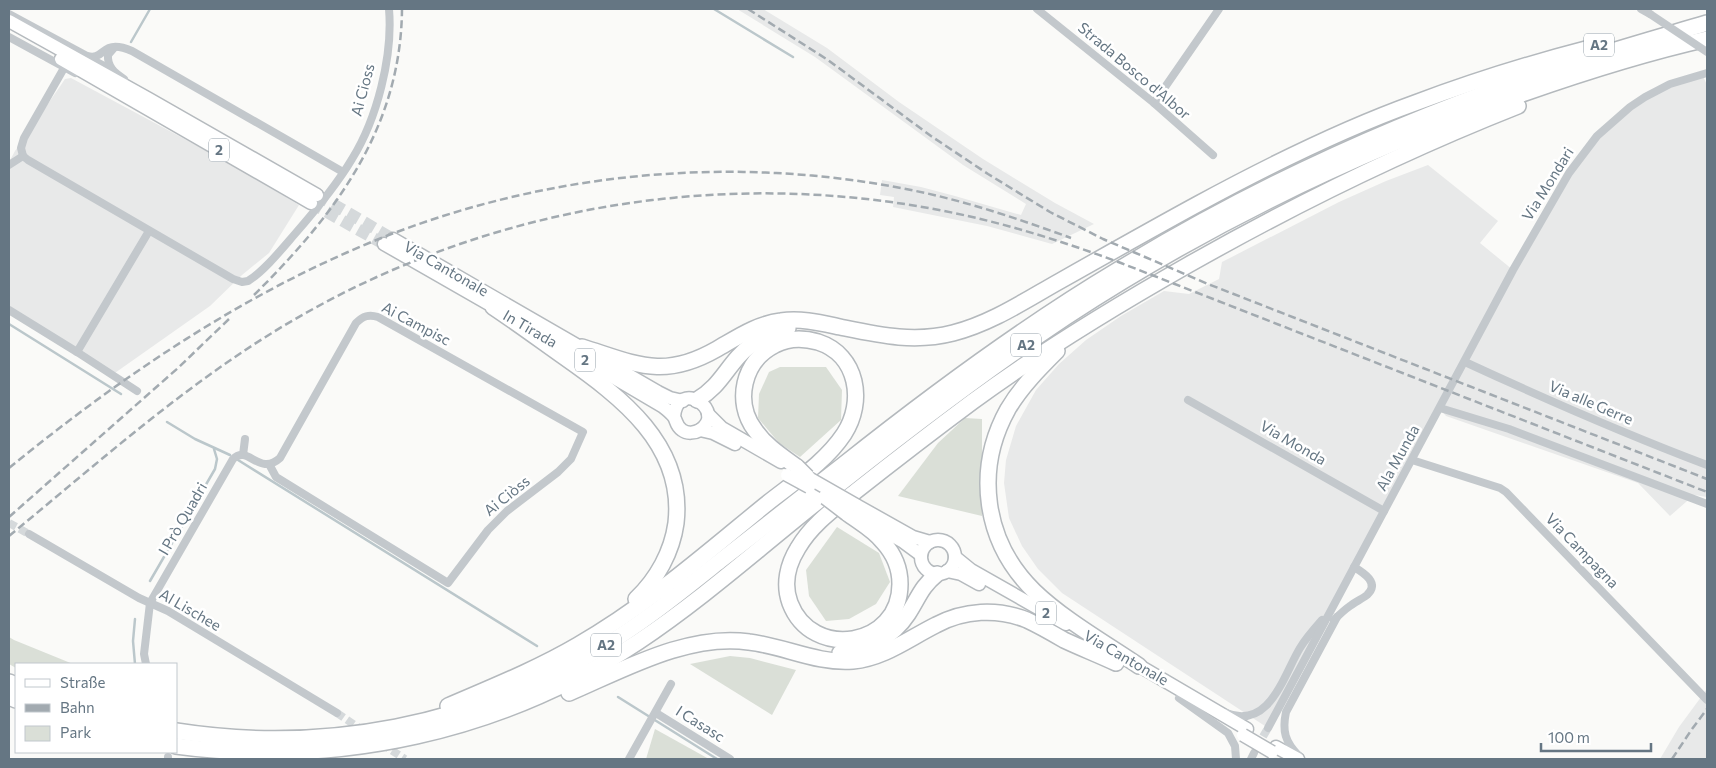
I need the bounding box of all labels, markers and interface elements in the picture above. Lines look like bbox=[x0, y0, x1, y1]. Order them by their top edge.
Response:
street label: Strada Bosco d'Albor bbox=[1075, 18, 1195, 123]
road number: A2 bbox=[1584, 34, 1614, 56]
street label: Ai Cioss bbox=[346, 61, 378, 118]
road number: 2 bbox=[209, 138, 229, 162]
street label: Via Mondari bbox=[1517, 143, 1577, 223]
street label: Via Cantonale bbox=[401, 237, 492, 300]
street label: Ai Campisc bbox=[379, 298, 454, 349]
street label: In Tirada bbox=[500, 306, 561, 351]
road number: A2 bbox=[1011, 334, 1041, 356]
road number: 2 bbox=[575, 348, 595, 372]
street label: Via alle Gerre bbox=[1547, 376, 1636, 428]
street label: Via Monda bbox=[1257, 416, 1330, 468]
street label: Ala Munda bbox=[1372, 421, 1423, 494]
street label: Ai Ciòss bbox=[480, 471, 533, 519]
street label: I Prò Quadri bbox=[154, 479, 210, 558]
street label: Via Campagna bbox=[1542, 509, 1623, 592]
street label: Al Lischee bbox=[156, 584, 225, 634]
road number: 2 bbox=[1036, 602, 1056, 624]
street label: Via Cantonale bbox=[1081, 626, 1172, 689]
road number: A2 bbox=[591, 634, 621, 656]
legend bbox=[15, 663, 178, 753]
text: Straße bbox=[60, 673, 106, 691]
text: Bahn bbox=[60, 698, 95, 716]
street label: I Casasc bbox=[673, 701, 728, 745]
scale bar bbox=[1541, 720, 1651, 752]
text: Park bbox=[60, 723, 91, 741]
text: 100 m bbox=[1548, 728, 1590, 746]

